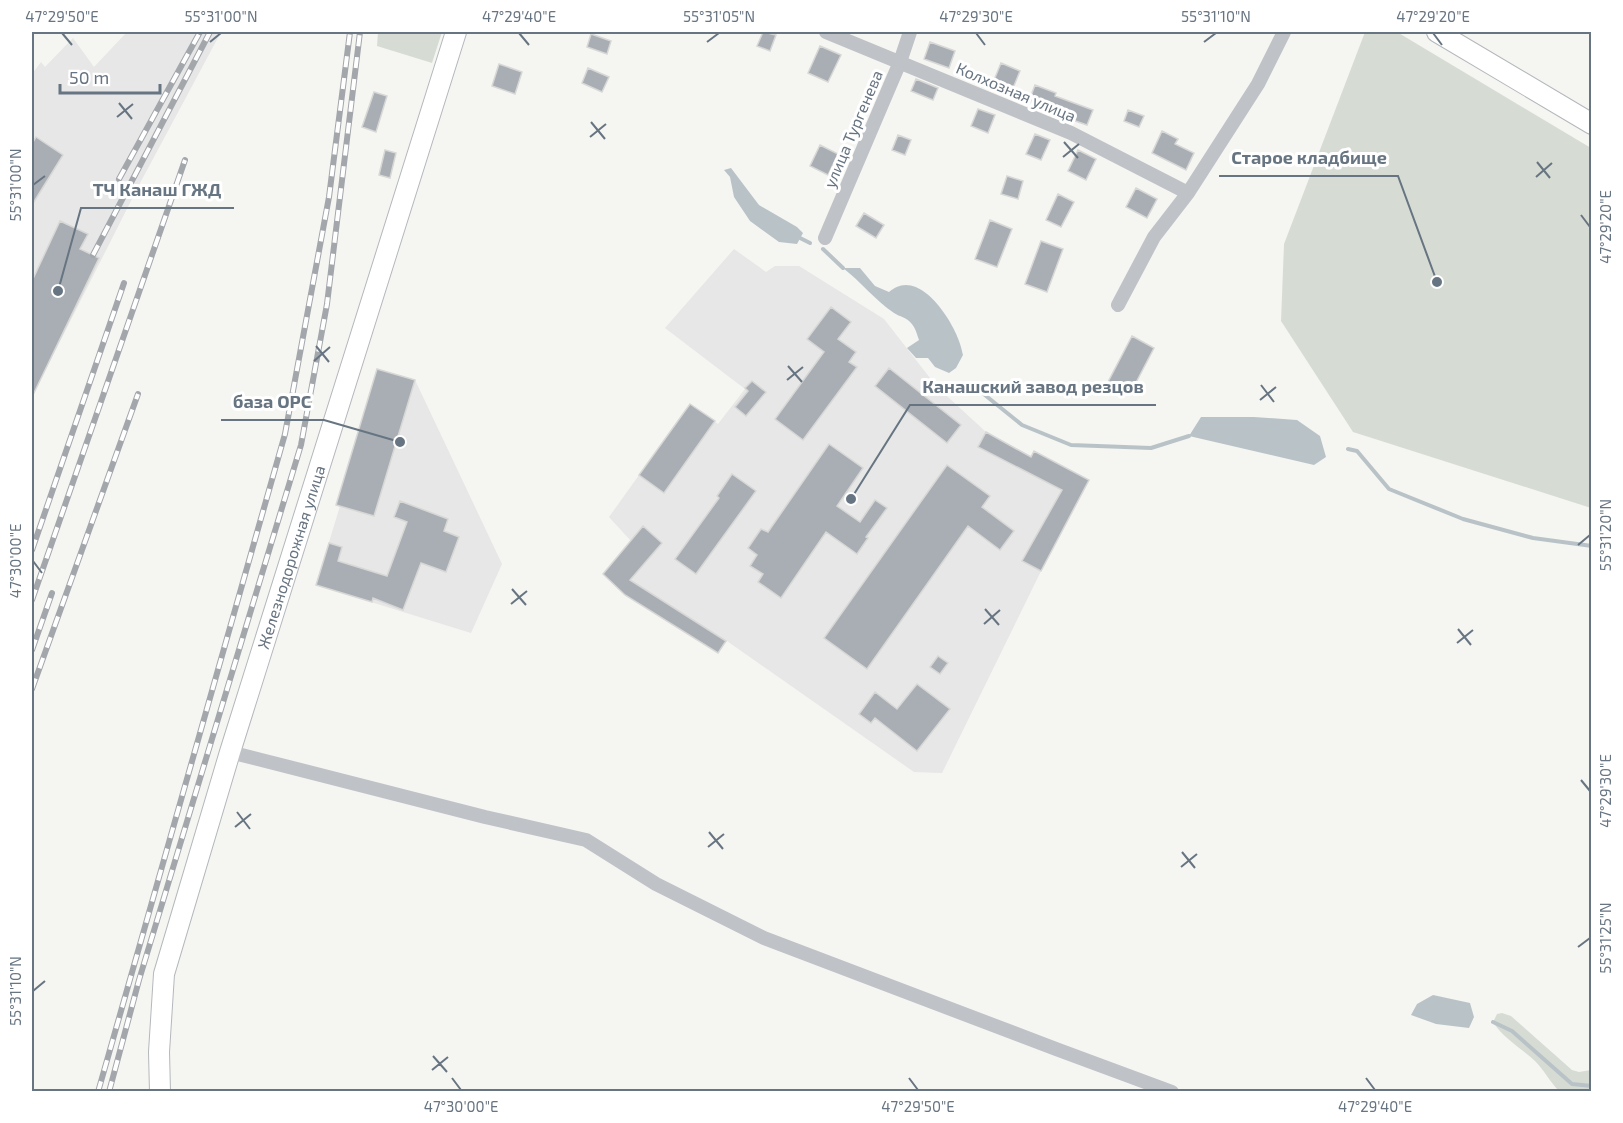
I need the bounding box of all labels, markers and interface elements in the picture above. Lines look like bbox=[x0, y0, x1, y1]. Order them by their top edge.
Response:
text: 47°29'50"E bbox=[25, 7, 99, 25]
text: 55°31'00"N bbox=[185, 7, 257, 25]
text: 47°29'40"E bbox=[482, 7, 556, 25]
text: 55°31'05"N bbox=[683, 7, 755, 25]
text: 47°29'30"E bbox=[939, 7, 1013, 25]
text: 55°31'10"N bbox=[1181, 7, 1251, 25]
text: 47°29'20"E bbox=[1396, 7, 1470, 25]
scale bar bbox=[60, 57, 160, 95]
street label: Колхозная улица bbox=[953, 58, 1079, 126]
text: 50 m bbox=[69, 66, 109, 88]
street label: улица Тургенева bbox=[819, 67, 887, 191]
callout: Старое кладбище bbox=[1219, 140, 1398, 176]
text: Старое кладбище bbox=[1231, 146, 1387, 168]
text: 55°31'00"N bbox=[6, 149, 24, 221]
callout: ТЧ Канаш ГЖД bbox=[81, 172, 234, 208]
text: ТЧ Канаш ГЖД bbox=[93, 178, 221, 200]
text: 47°29'20"E bbox=[1596, 190, 1614, 264]
callout: Канашский завод резцов bbox=[910, 369, 1156, 405]
text: Канашский завод резцов bbox=[922, 375, 1144, 397]
callout: база ОРС bbox=[221, 384, 324, 420]
text: база ОРС bbox=[233, 390, 312, 412]
street label: Железнодорожная улица bbox=[253, 463, 328, 651]
text: 55°31'20"N bbox=[1596, 499, 1614, 571]
text: 47°30'00"E bbox=[6, 524, 24, 598]
text: 47°29'30"E bbox=[1596, 754, 1614, 828]
text: 55°31'25"N bbox=[1596, 902, 1614, 974]
text: 55°31'10"N bbox=[6, 956, 24, 1026]
text: 47°30'00"E bbox=[424, 1097, 498, 1115]
text: 47°29'50"E bbox=[881, 1097, 955, 1115]
text: 47°29'40"E bbox=[1338, 1097, 1412, 1115]

